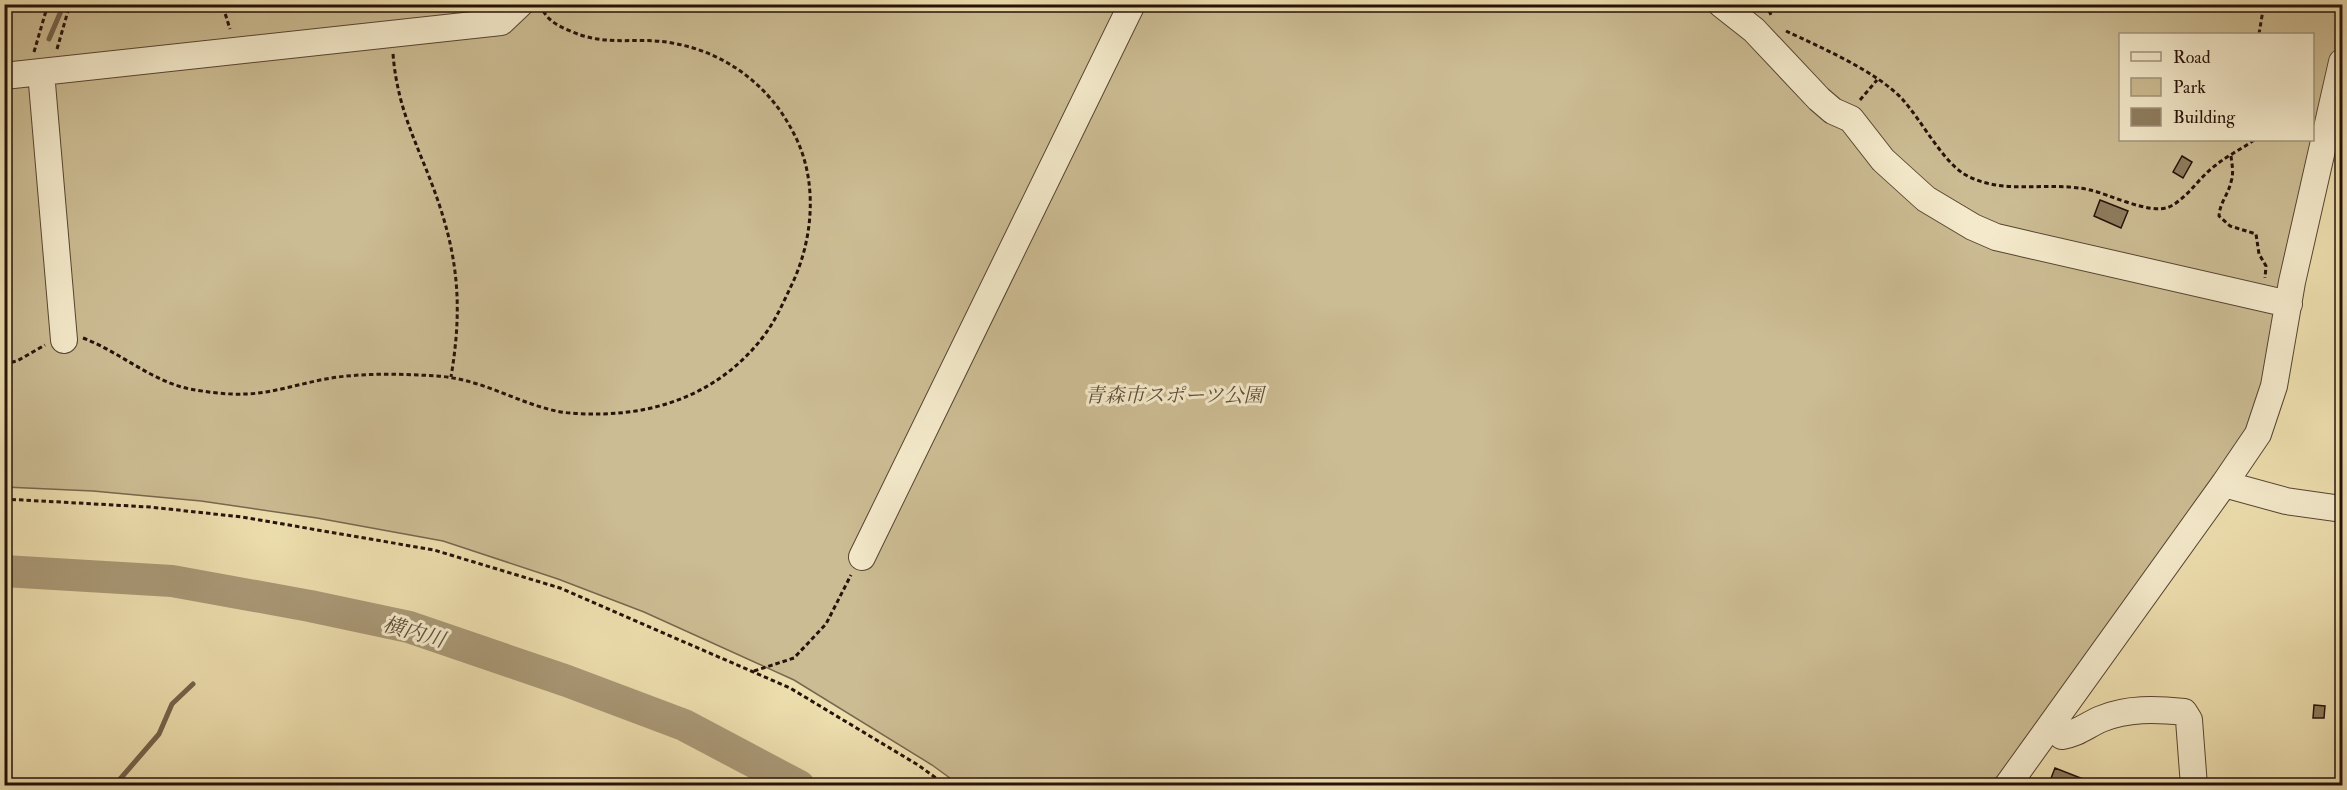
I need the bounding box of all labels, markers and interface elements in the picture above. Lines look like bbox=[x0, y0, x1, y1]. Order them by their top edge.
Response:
legend bbox=[2119, 33, 2314, 141]
text: Road bbox=[2173, 46, 2211, 69]
text: Park bbox=[2173, 76, 2206, 99]
text: Building bbox=[2173, 106, 2236, 129]
park label: 青森市スポーツ公園 bbox=[1084, 383, 1267, 408]
water label: 横内川 bbox=[380, 611, 450, 655]

